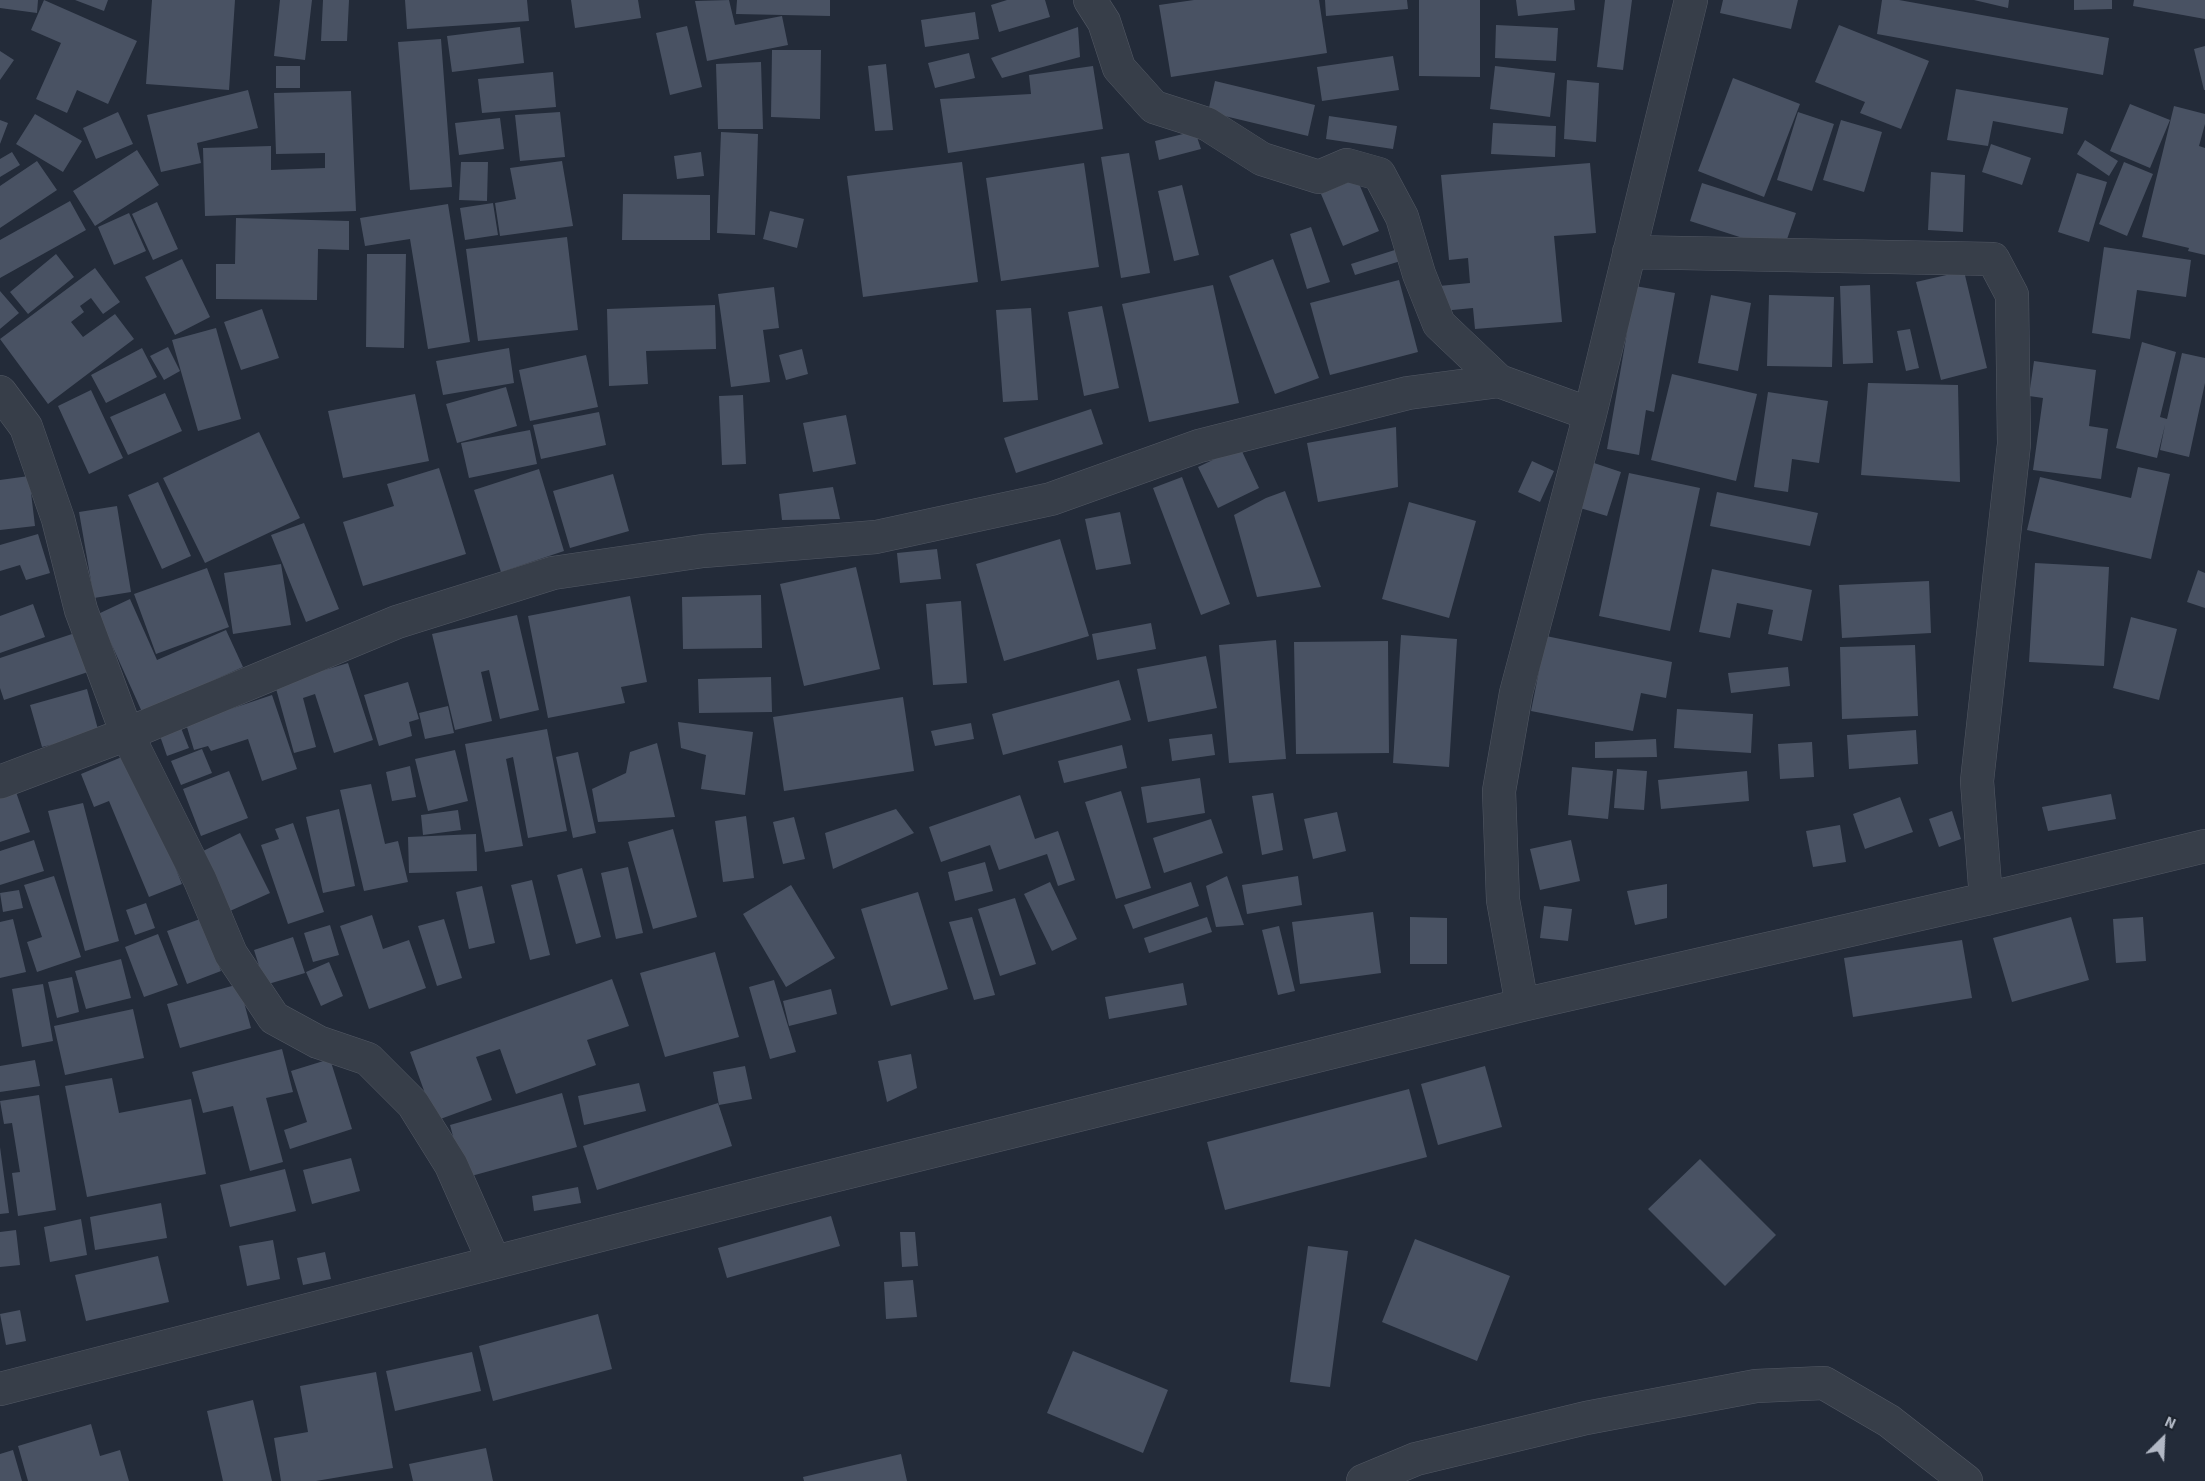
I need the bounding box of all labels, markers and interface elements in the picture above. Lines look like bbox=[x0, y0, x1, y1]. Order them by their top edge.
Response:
north arrow bbox=[2133, 1409, 2193, 1469]
text: N bbox=[2161, 1410, 2180, 1435]

